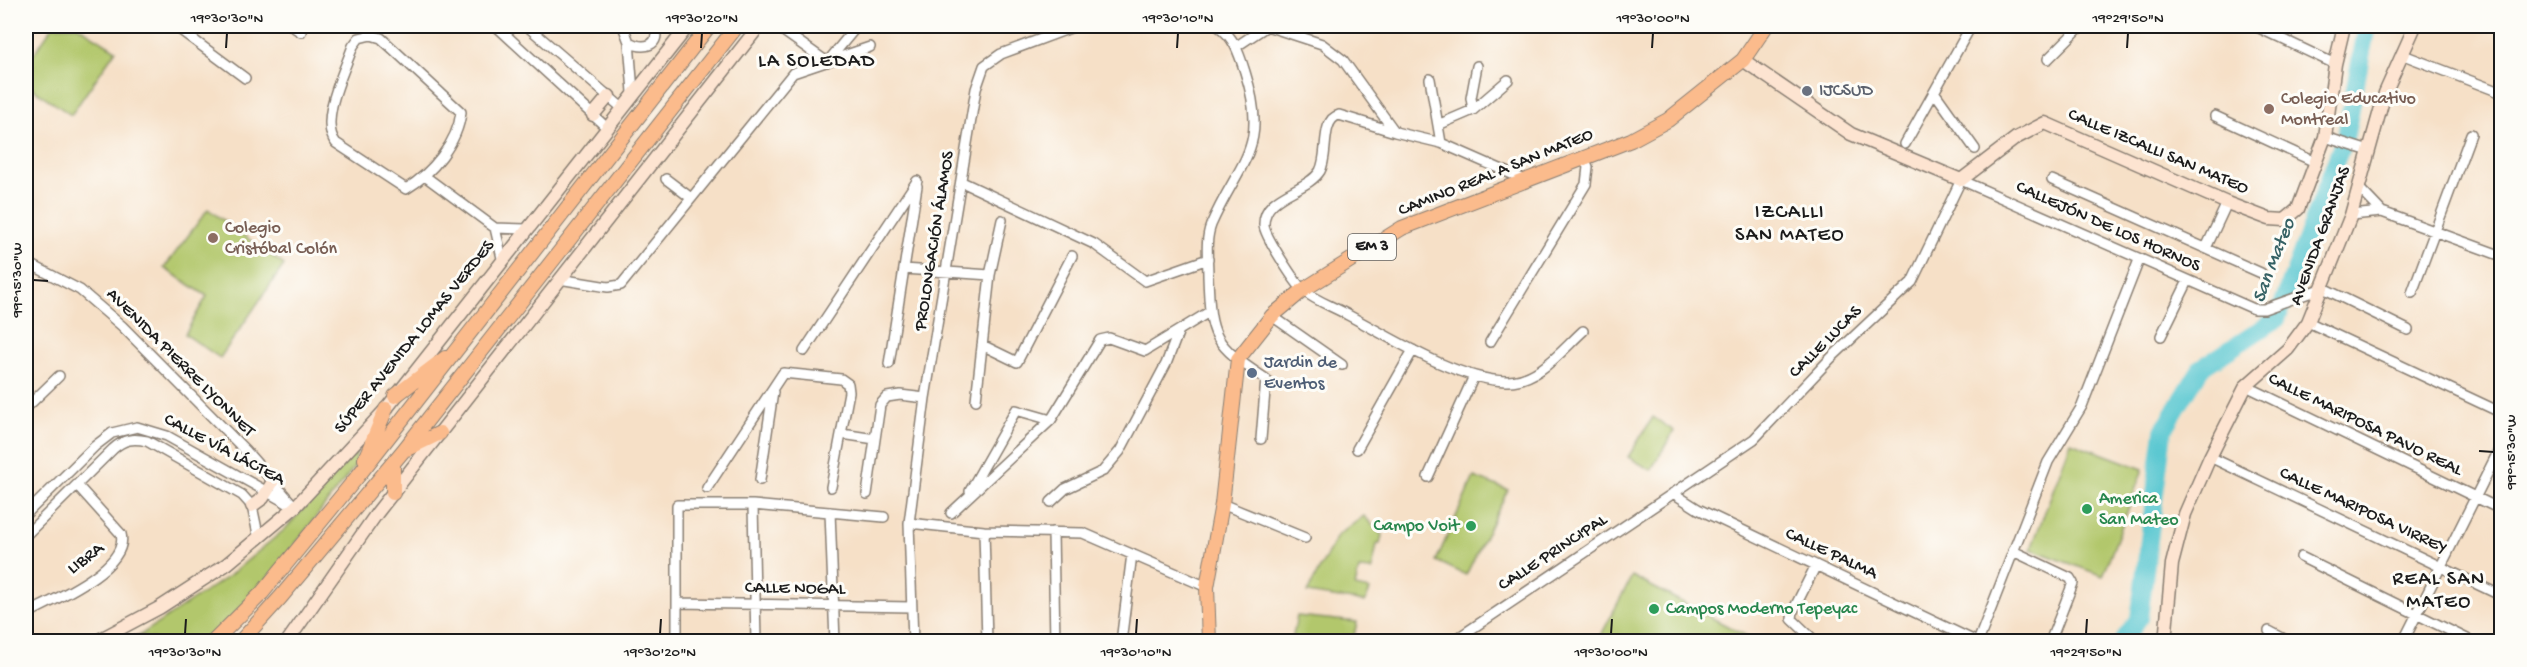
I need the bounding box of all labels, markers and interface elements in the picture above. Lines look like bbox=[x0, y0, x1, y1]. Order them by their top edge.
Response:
text: 19°30'30"N bbox=[190, 10, 264, 28]
text: 19°30'20"N bbox=[665, 10, 738, 28]
text: 19°30'10"N bbox=[1141, 10, 1214, 28]
text: 19°30'00"N bbox=[1615, 10, 1690, 28]
text: 19°29'50"N bbox=[2091, 10, 2164, 28]
district label: LA SOLEDAD bbox=[758, 51, 876, 74]
place label: IJCSUD bbox=[1819, 81, 1873, 102]
marker: IJCSUD bbox=[1800, 84, 1814, 98]
place label: Colegio Educativo Montreal bbox=[2281, 89, 2416, 131]
marker: Colegio Educativo Montreal bbox=[2262, 102, 2276, 116]
street label: CALLE IZCALLI SAN MATEO bbox=[2065, 104, 2252, 200]
street label: CAMINO REAL A SAN MATEO bbox=[1396, 124, 1597, 222]
street label: PROLONGACIÓN ÁLAMOS bbox=[909, 149, 960, 333]
street label: AVENIDA GRANJAS bbox=[2286, 163, 2356, 308]
street label: CALLEJÓN DE LOS HORNOS bbox=[2012, 177, 2204, 278]
district label: IZCALLI SAN MATEO bbox=[1735, 202, 1845, 248]
water label: San Mateo bbox=[2248, 214, 2302, 306]
place label: Colegio Cristóbal Colón bbox=[225, 218, 337, 260]
marker: Colegio Cristóbal Colón bbox=[206, 231, 220, 245]
road number: EM 3 bbox=[1348, 234, 1396, 260]
street label: SÚPER AVENIDA LOMAS VERDES bbox=[330, 235, 500, 438]
text: 99°15'30"W bbox=[9, 242, 27, 318]
street label: AVENIDA PIERRE LYONNET bbox=[101, 284, 260, 443]
street label: CALLE LUCAS bbox=[1785, 301, 1867, 383]
place label: Jardin de Eventos bbox=[1264, 353, 1338, 395]
marker: Jardin de Eventos bbox=[1245, 366, 1259, 380]
street label: CALLE MARIPOSA PAVO REAL bbox=[2264, 369, 2467, 482]
street label: CALLE VÍA LÁCTEA bbox=[160, 408, 290, 491]
text: 99°15'30"W bbox=[2503, 414, 2521, 490]
street label: CALLE MARIPOSA VIRREY bbox=[2276, 463, 2450, 559]
place label: America San Mateo bbox=[2099, 489, 2179, 531]
marker: America San Mateo bbox=[2080, 502, 2094, 516]
street label: CALLE PRINCIPAL bbox=[1495, 509, 1613, 596]
place label: Campo Voit bbox=[1373, 516, 1461, 537]
marker: Campo Voit bbox=[1464, 519, 1478, 533]
street label: CALLE PALMA bbox=[1782, 524, 1882, 585]
street label: LIBRA bbox=[64, 538, 109, 579]
district label: REAL SAN MATEO bbox=[2393, 569, 2485, 615]
street label: CALLE NOGAL bbox=[745, 578, 847, 600]
place label: Campos Moderno Tepeyac bbox=[1666, 599, 1858, 620]
marker: Campos Moderno Tepeyac bbox=[1647, 602, 1661, 616]
text: 19°30'30"N bbox=[148, 644, 222, 662]
text: 19°30'20"N bbox=[623, 644, 696, 662]
text: 19°30'10"N bbox=[1099, 644, 1172, 662]
text: 19°30'00"N bbox=[1573, 644, 1648, 662]
text: 19°29'50"N bbox=[2049, 644, 2122, 662]

